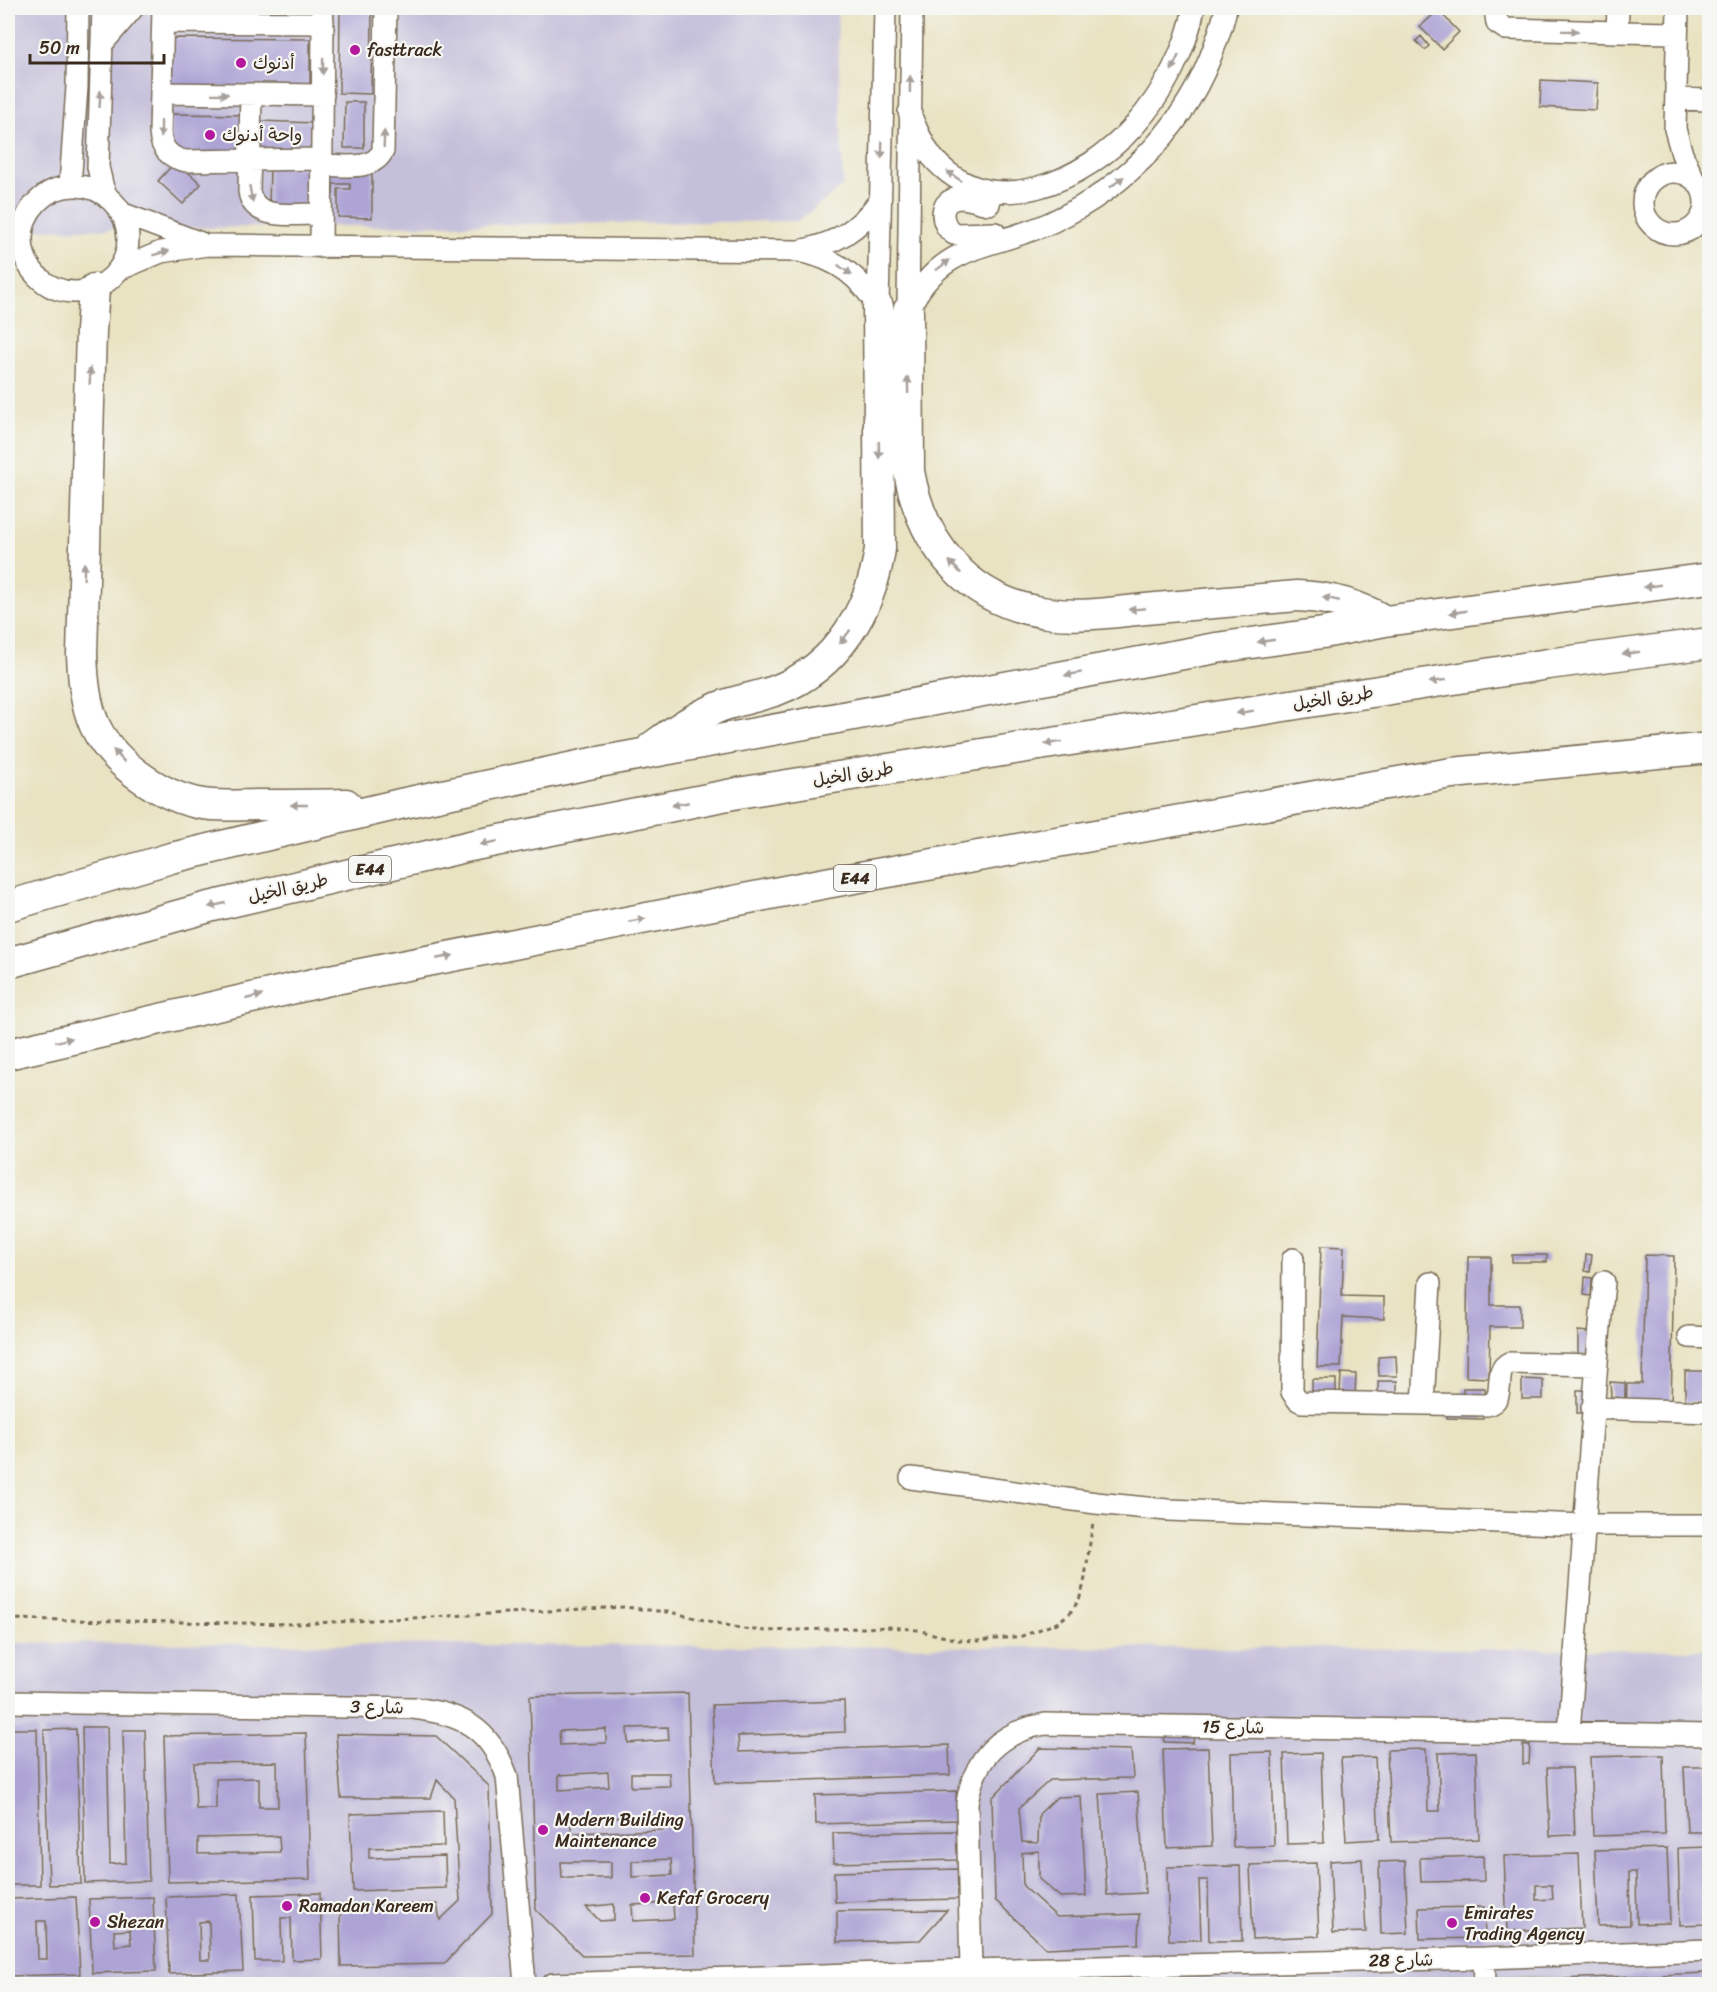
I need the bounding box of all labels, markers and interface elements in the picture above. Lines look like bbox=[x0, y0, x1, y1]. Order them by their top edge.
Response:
one-way arrow bbox=[1560, 26, 1579, 36]
scale bar bbox=[30, 27, 164, 65]
text: 50 m bbox=[39, 32, 80, 64]
place label: fasttrack bbox=[367, 34, 443, 66]
marker: fasttrack bbox=[348, 43, 362, 57]
place label: أدنوك bbox=[253, 47, 295, 79]
one-way arrow bbox=[1170, 54, 1179, 71]
marker: أدنوك bbox=[234, 56, 248, 70]
one-way arrow bbox=[318, 56, 328, 75]
one-way arrow bbox=[905, 75, 915, 94]
one-way arrow bbox=[210, 89, 229, 99]
one-way arrow bbox=[96, 90, 105, 109]
one-way arrow bbox=[156, 119, 166, 138]
place label: واحة أدنوك bbox=[222, 119, 302, 151]
marker: واحة أدنوك bbox=[203, 128, 217, 142]
one-way arrow bbox=[379, 129, 388, 148]
one-way arrow bbox=[877, 140, 887, 159]
one-way arrow bbox=[947, 170, 963, 182]
one-way arrow bbox=[1109, 175, 1125, 188]
one-way arrow bbox=[247, 185, 256, 204]
one-way arrow bbox=[152, 247, 170, 257]
one-way arrow bbox=[935, 260, 950, 272]
one-way arrow bbox=[836, 264, 852, 276]
one-way arrow bbox=[85, 367, 95, 386]
one-way arrow bbox=[904, 375, 913, 394]
one-way arrow bbox=[875, 440, 884, 459]
one-way arrow bbox=[948, 560, 962, 575]
one-way arrow bbox=[80, 562, 89, 581]
one-way arrow bbox=[1642, 581, 1661, 591]
one-way arrow bbox=[1321, 594, 1340, 603]
one-way arrow bbox=[1127, 604, 1146, 614]
one-way arrow bbox=[1449, 607, 1468, 616]
one-way arrow bbox=[840, 629, 852, 644]
one-way arrow bbox=[1256, 637, 1275, 646]
one-way arrow bbox=[1621, 648, 1640, 658]
one-way arrow bbox=[1064, 670, 1083, 679]
street label: طريق الخيل bbox=[1290, 676, 1376, 720]
one-way arrow bbox=[1428, 677, 1447, 686]
one-way arrow bbox=[1236, 708, 1255, 717]
one-way arrow bbox=[1043, 738, 1062, 747]
one-way arrow bbox=[112, 750, 126, 764]
street label: طريق الخيل bbox=[810, 752, 896, 796]
one-way arrow bbox=[290, 800, 309, 810]
one-way arrow bbox=[670, 800, 689, 809]
one-way arrow bbox=[479, 839, 498, 848]
road number: E44 bbox=[349, 856, 391, 882]
street label: طريق الخيل bbox=[245, 863, 331, 913]
road number: E44 bbox=[834, 865, 876, 891]
one-way arrow bbox=[208, 900, 226, 910]
one-way arrow bbox=[627, 915, 646, 924]
one-way arrow bbox=[436, 952, 455, 961]
one-way arrow bbox=[245, 992, 264, 1001]
one-way arrow bbox=[55, 1035, 74, 1045]
street label: شارع 3 bbox=[350, 1691, 404, 1723]
street label: شارع 15 bbox=[1202, 1710, 1264, 1744]
place label: Modern Building Maintenance bbox=[555, 1804, 684, 1857]
marker: Modern Building Maintenance bbox=[536, 1823, 550, 1837]
place label: Kefaf Grocery bbox=[657, 1882, 770, 1914]
place label: Ramadan Kareem bbox=[299, 1890, 434, 1922]
marker: Kefaf Grocery bbox=[638, 1891, 652, 1905]
place label: Emirates Trading Agency bbox=[1464, 1897, 1585, 1950]
marker: Ramadan Kareem bbox=[280, 1899, 294, 1913]
place label: Shezan bbox=[107, 1906, 165, 1938]
marker: Shezan bbox=[88, 1915, 102, 1929]
marker: Emirates Trading Agency bbox=[1445, 1916, 1459, 1930]
street label: شارع 28 bbox=[1368, 1943, 1434, 1977]

